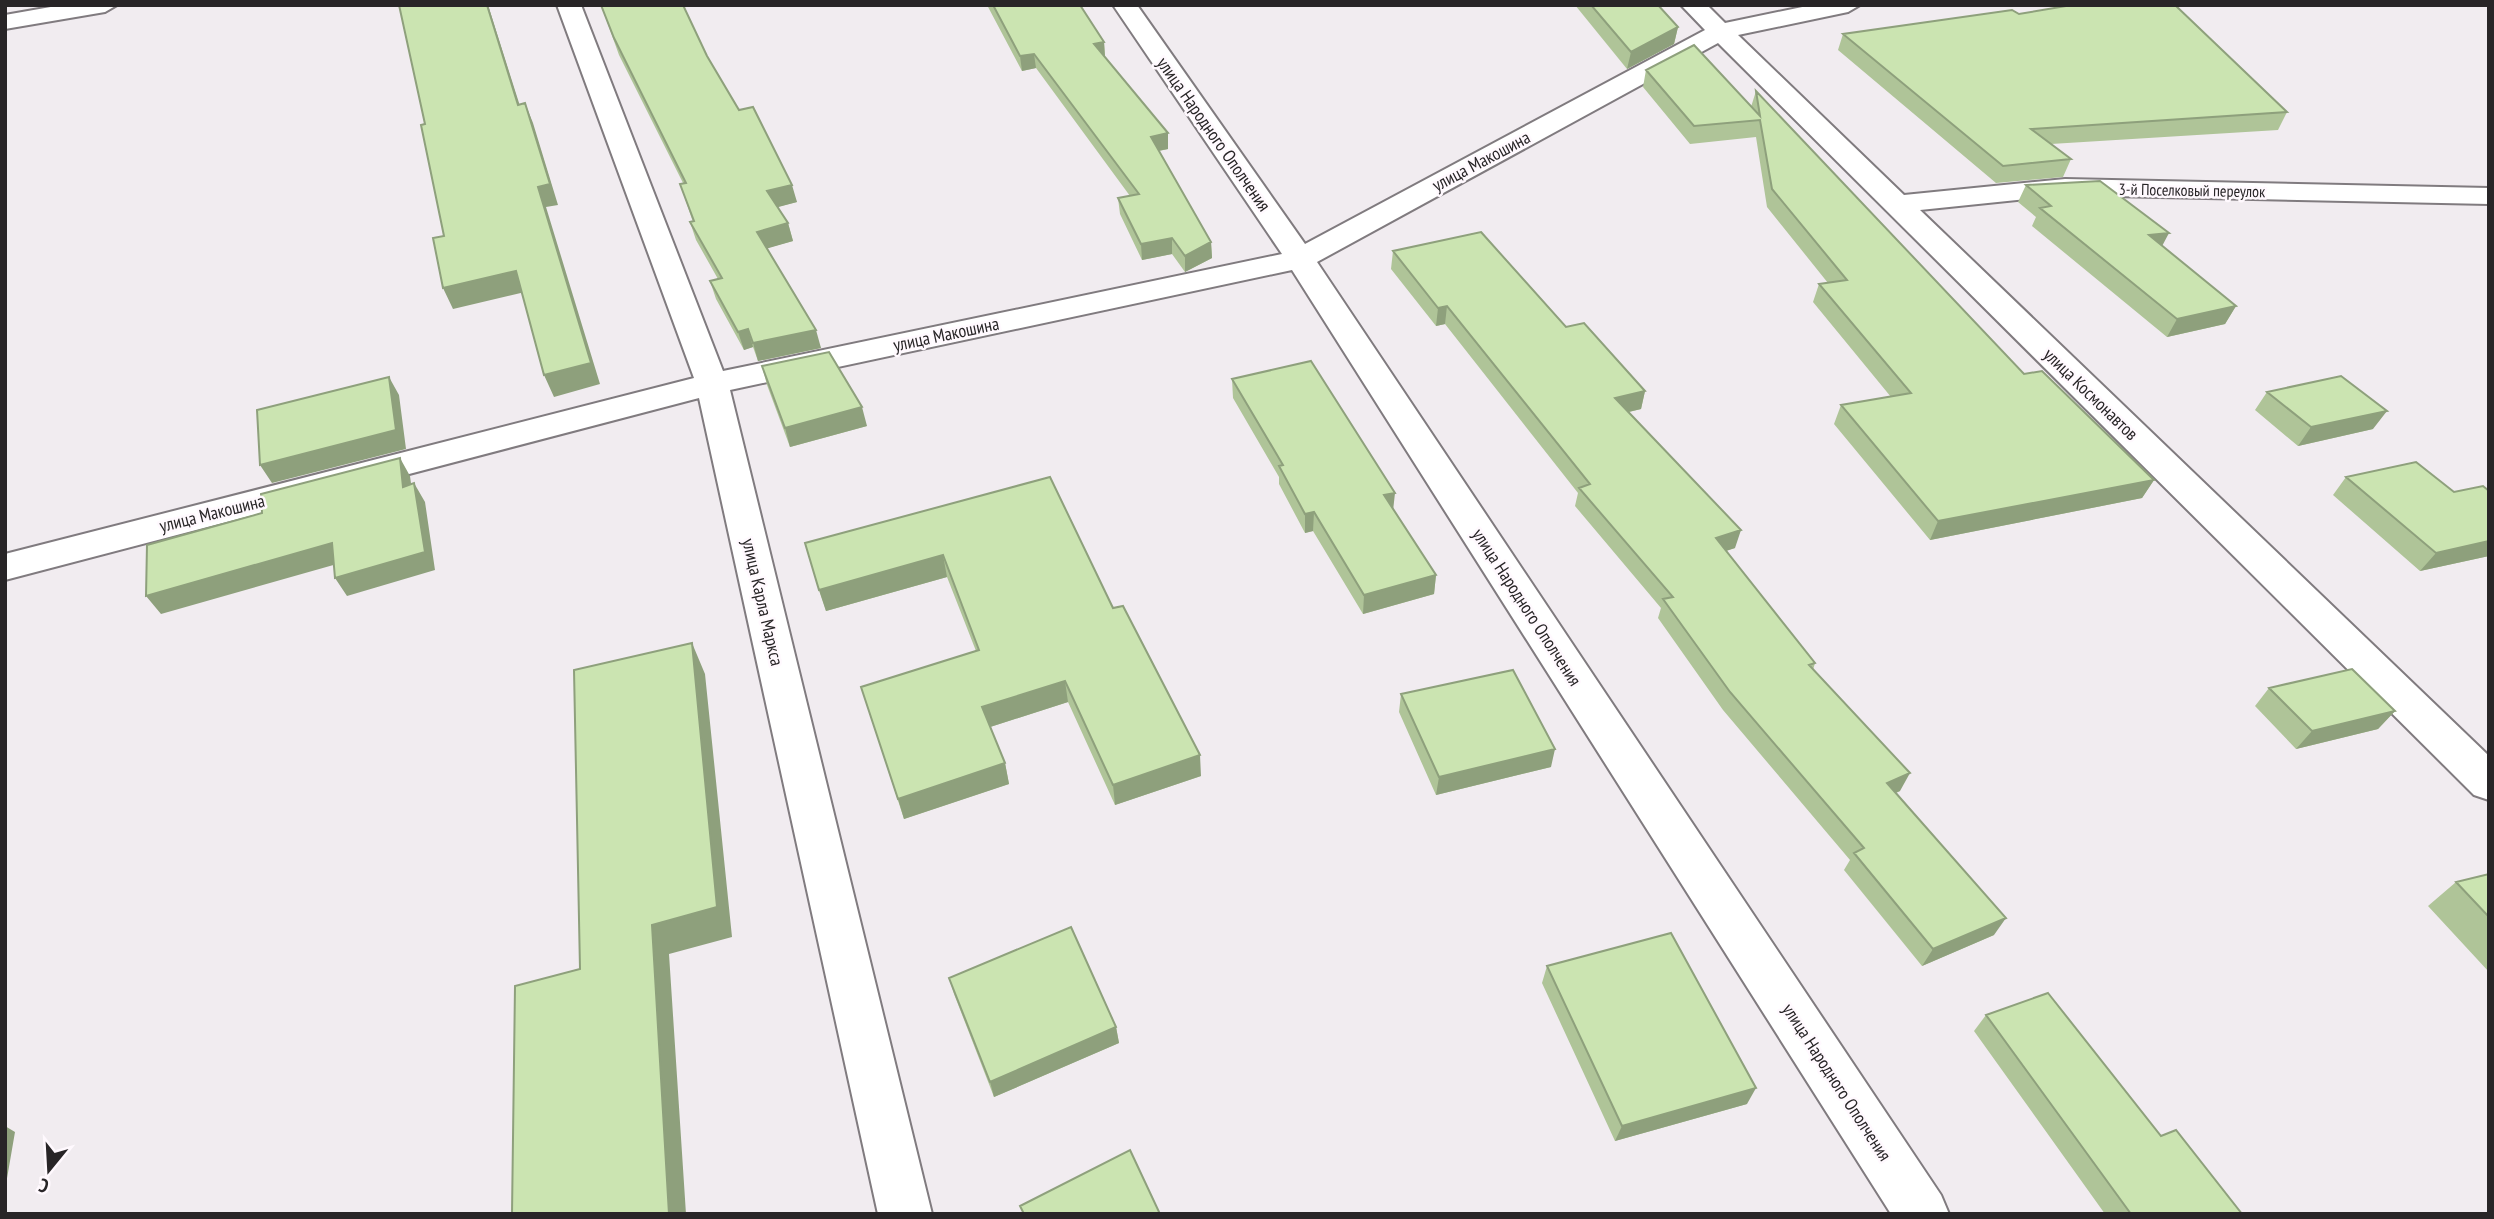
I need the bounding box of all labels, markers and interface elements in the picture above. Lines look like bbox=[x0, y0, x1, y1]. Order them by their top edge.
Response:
street label: улица Народного Ополчения bbox=[1152, 52, 1276, 216]
street label: улица Макошина bbox=[1428, 126, 1534, 196]
street label: 3-й Поселковый переулок bbox=[2119, 179, 2266, 201]
street label: улица Макошина bbox=[891, 312, 1001, 356]
street label: улица Космонавтов bbox=[2039, 343, 2143, 445]
street label: улица Макошина bbox=[157, 489, 267, 537]
street label: улица Народного Ополчения bbox=[1467, 524, 1587, 690]
street label: улица Карла Маркса bbox=[737, 536, 789, 668]
street label: улица Народного Ополчения bbox=[1777, 999, 1897, 1165]
north arrow bbox=[14, 1135, 84, 1205]
text: С bbox=[36, 1173, 52, 1199]

